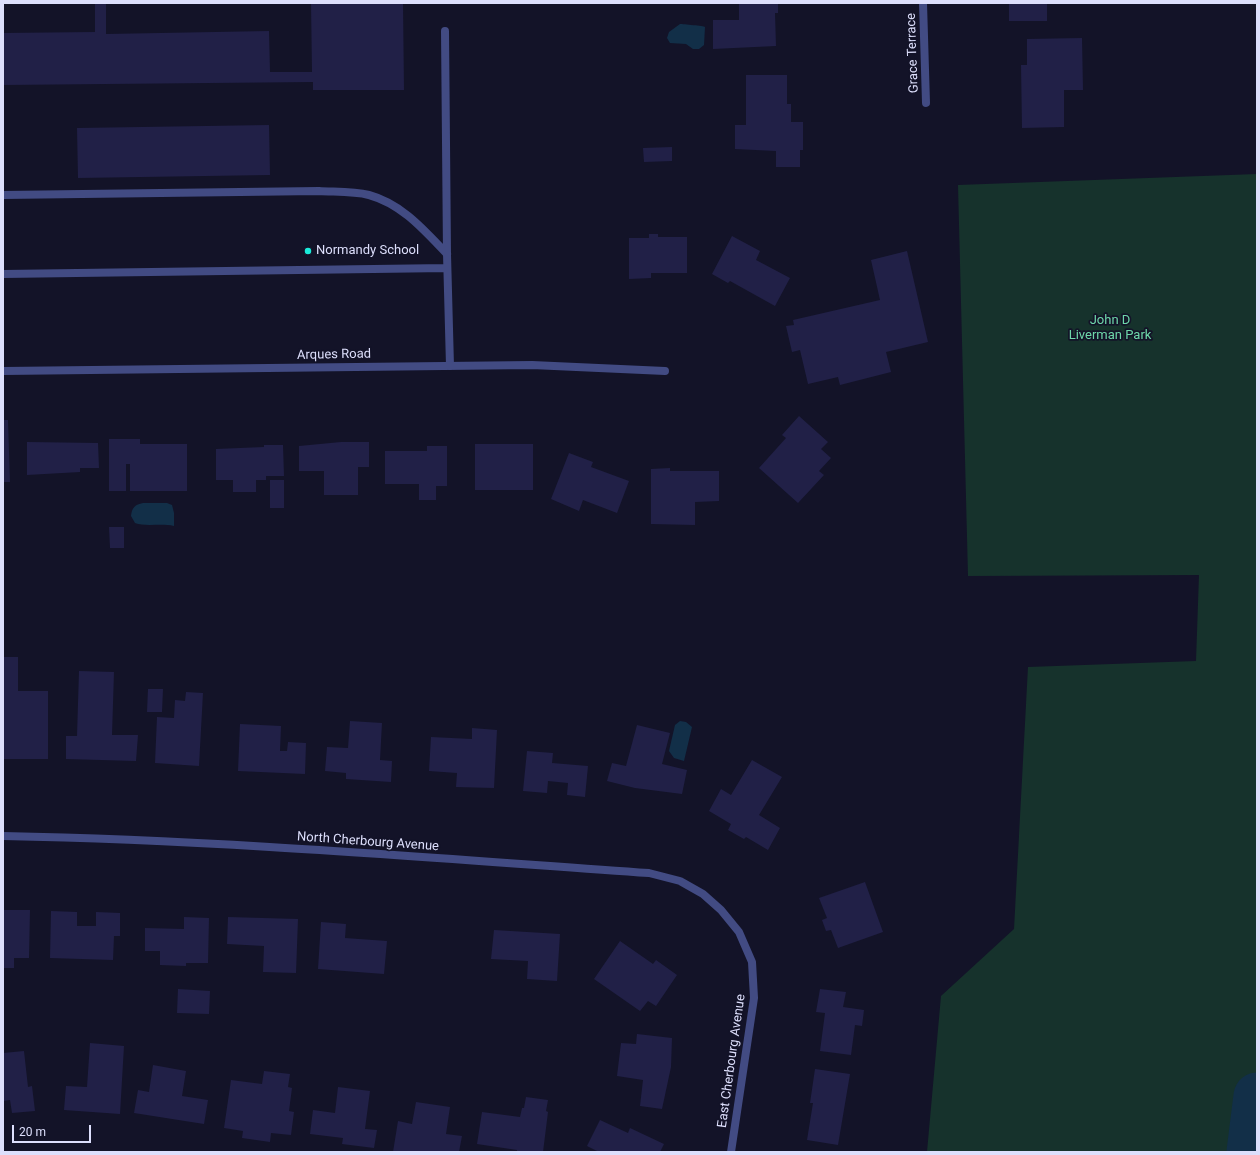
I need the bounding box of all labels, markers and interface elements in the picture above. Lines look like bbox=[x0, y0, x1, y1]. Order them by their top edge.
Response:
street label: Grace Terrace bbox=[904, 13, 922, 93]
place label: Normandy School bbox=[316, 243, 419, 259]
marker: Normandy School bbox=[303, 246, 313, 256]
park label: John D Liverman Park bbox=[1069, 313, 1151, 344]
street label: Arques Road bbox=[297, 347, 371, 363]
street label: North Cherbourg Avenue bbox=[297, 829, 439, 855]
street label: East Cherbourg Avenue bbox=[715, 993, 749, 1129]
scale bar bbox=[14, 1117, 93, 1143]
text: 20 m bbox=[19, 1125, 46, 1139]

